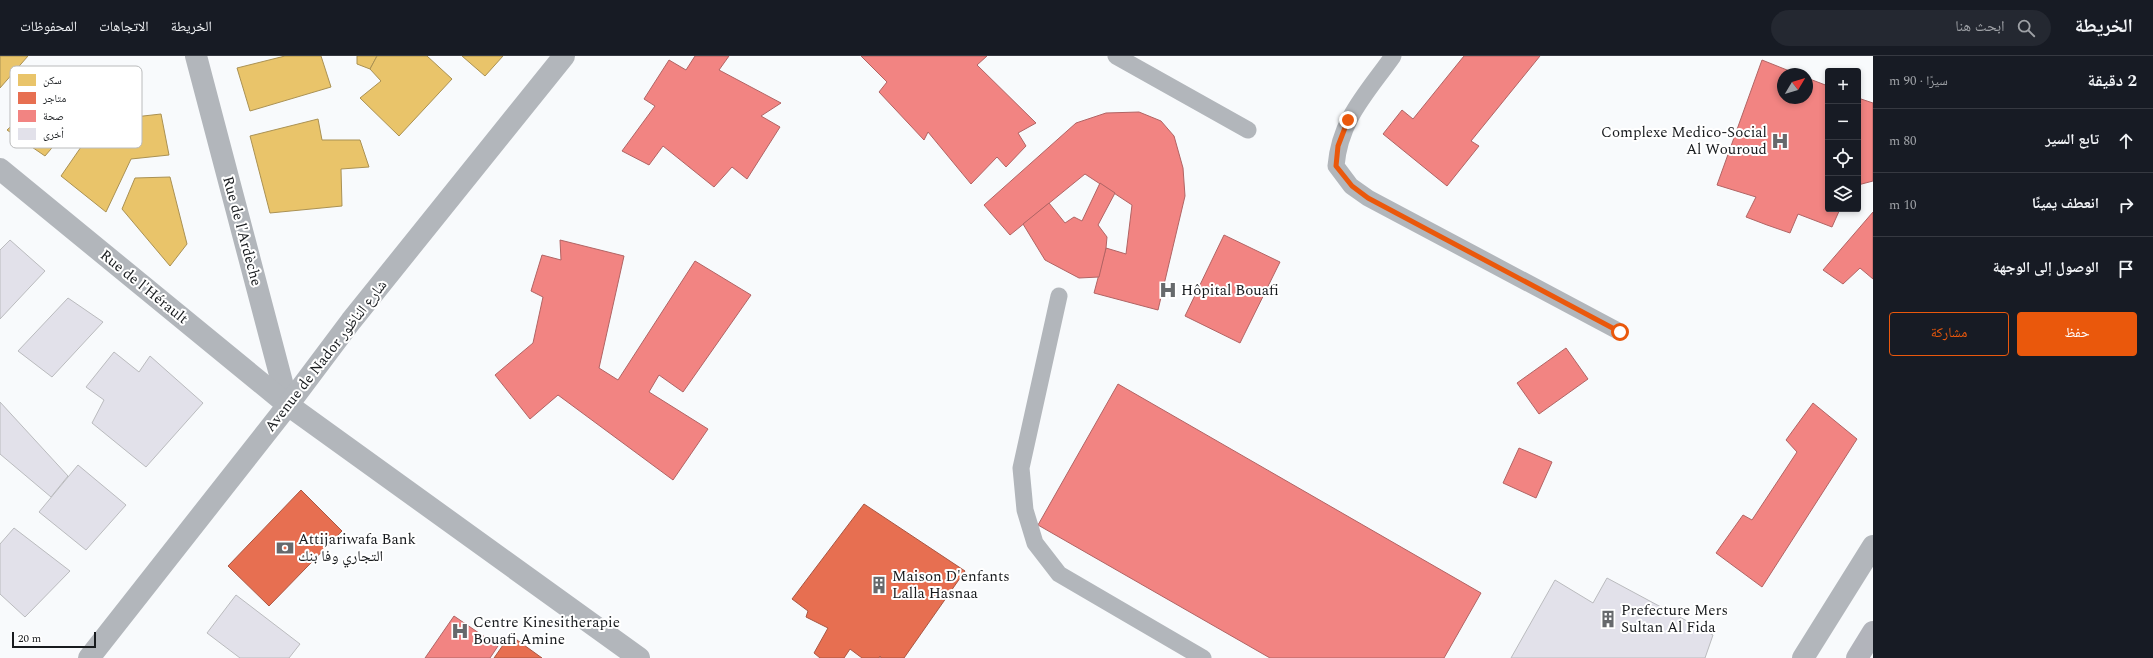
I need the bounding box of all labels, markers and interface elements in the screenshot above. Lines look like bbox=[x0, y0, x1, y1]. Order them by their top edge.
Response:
search box bbox=[1771, 10, 2051, 46]
text: الخريطة bbox=[2075, 12, 2133, 41]
text: ابحث هنا bbox=[1955, 15, 2005, 38]
text: المحفوظات bbox=[20, 16, 77, 37]
text: الاتجاهات bbox=[99, 16, 149, 37]
text: الخريطة bbox=[171, 16, 212, 37]
icon: search bbox=[2015, 17, 2037, 39]
legend bbox=[10, 66, 142, 148]
north arrow bbox=[1777, 68, 1813, 104]
map controls bbox=[1825, 68, 1861, 212]
button: + bbox=[1825, 68, 1861, 104]
text: 2 دقيقة bbox=[2088, 68, 2137, 94]
text: سيرًا · 90 m bbox=[1889, 71, 1948, 91]
text: سكن bbox=[43, 72, 62, 89]
text: متاجر bbox=[42, 90, 66, 107]
button: − bbox=[1825, 104, 1861, 140]
text: صحة bbox=[43, 108, 64, 125]
route end bbox=[1339, 111, 1357, 129]
place label: Complexe Medico-Social Al Wouroud bbox=[1601, 121, 1767, 161]
text: أخرى bbox=[43, 126, 64, 143]
text: تابع السير bbox=[2045, 128, 2099, 151]
icon: ahead bbox=[2115, 130, 2137, 152]
hospital icon: Complexe Medico-Social Al Wouroud bbox=[1770, 131, 1790, 151]
text: 80 m bbox=[1889, 131, 1916, 151]
button: locate bbox=[1825, 140, 1861, 176]
street label: Rue de l'Ardèche bbox=[216, 173, 268, 289]
button: layers bbox=[1825, 176, 1861, 212]
text: انعطف يمينًا bbox=[2032, 192, 2099, 215]
icon: right bbox=[2115, 194, 2137, 216]
text: 10 m bbox=[1889, 195, 1916, 215]
street label: Rue de l'Hérault bbox=[95, 244, 193, 330]
text: الوصول إلى الوجهة bbox=[1993, 256, 2099, 279]
icon: arrive bbox=[2115, 258, 2137, 280]
street label: Avenue de Nador شارع الناظور bbox=[259, 275, 393, 437]
place label: Hôpital Bouafi bbox=[1181, 279, 1279, 302]
hospital icon: Hôpital Bouafi bbox=[1158, 280, 1178, 300]
button: مشاركة bbox=[1889, 312, 2009, 356]
button: حفظ bbox=[2017, 312, 2137, 356]
route start bbox=[1611, 323, 1629, 341]
place label: Attijariwafa Bank التجاري وفا بنك bbox=[298, 528, 416, 568]
bank icon: Attijariwafa Bank التجاري وفا بنك bbox=[275, 538, 295, 558]
place label: Maison D'enfants Lalla Hasnaa bbox=[892, 565, 1010, 605]
building icon: Maison D'enfants Lalla Hasnaa bbox=[869, 575, 889, 595]
place label: Prefecture Mers Sultan Al Fida bbox=[1621, 599, 1728, 639]
building icon: Prefecture Mers Sultan Al Fida bbox=[1598, 609, 1618, 629]
place label: Centre Kinesitherapie Bouafi Amine bbox=[473, 611, 620, 651]
hospital icon: Centre Kinesitherapie Bouafi Amine bbox=[450, 621, 470, 641]
scale bar bbox=[12, 630, 96, 649]
text: 20 m bbox=[18, 630, 41, 647]

